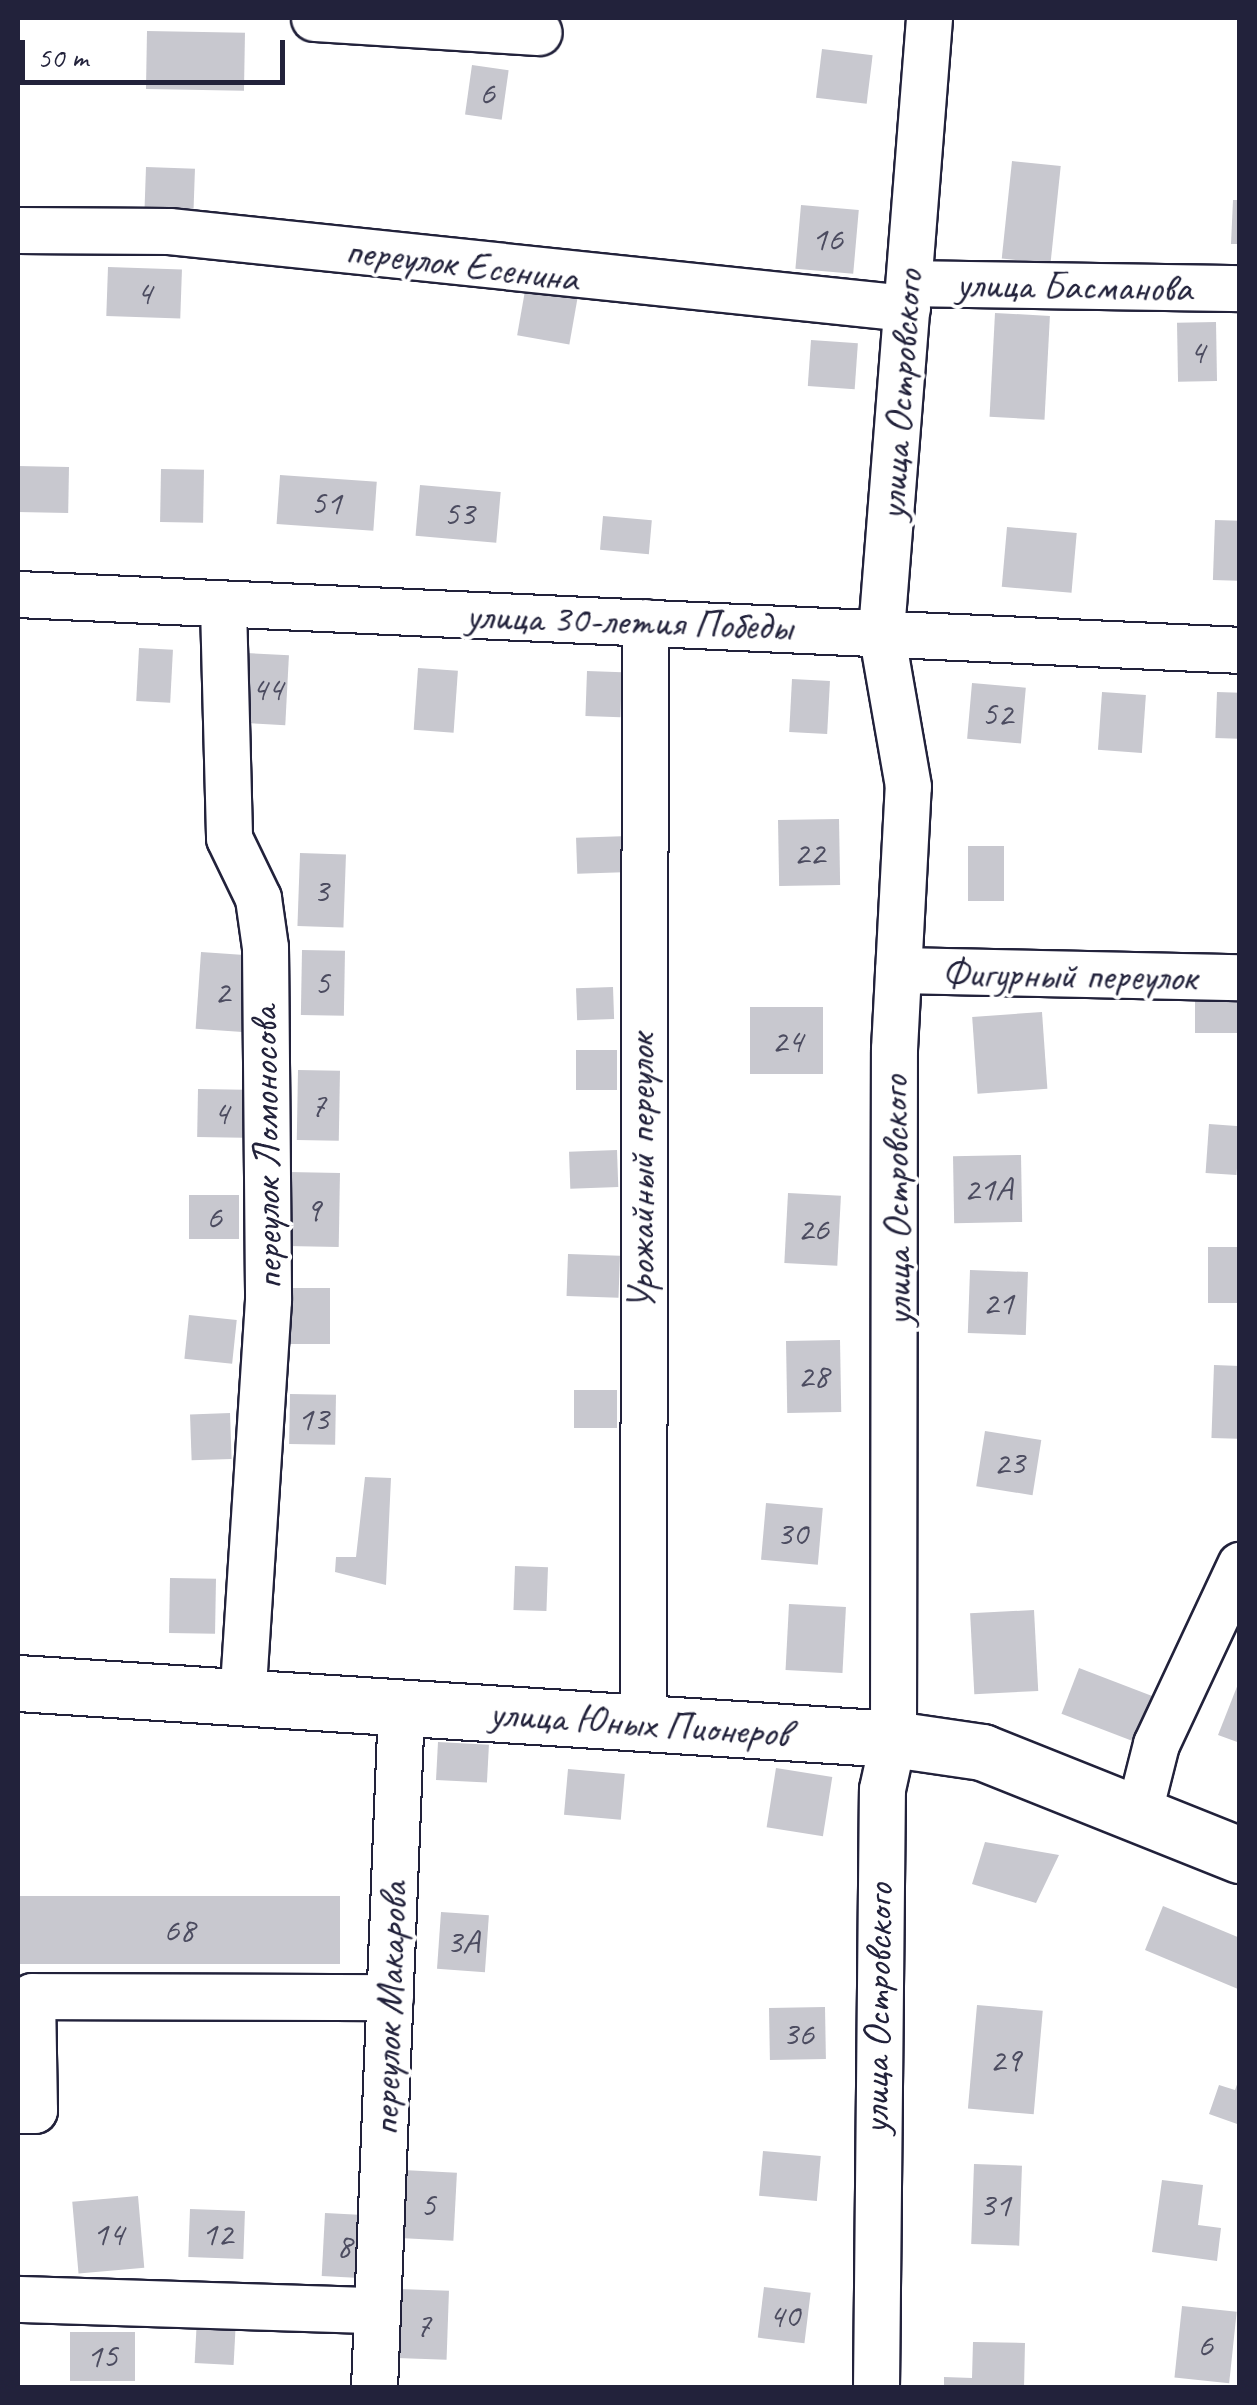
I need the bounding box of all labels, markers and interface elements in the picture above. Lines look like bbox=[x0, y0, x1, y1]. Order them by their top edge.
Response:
scale bar bbox=[25, 20, 290, 82]
text: 50 m bbox=[37, 38, 88, 76]
house number: 6 bbox=[479, 72, 495, 114]
house number: 16 bbox=[811, 218, 843, 260]
street label: переулок Есенина bbox=[342, 226, 582, 302]
street label: улица Басманова bbox=[955, 260, 1193, 312]
street label: улица Островского bbox=[867, 266, 933, 524]
house number: 4 bbox=[136, 272, 152, 314]
house number: 4 bbox=[1189, 331, 1205, 373]
house number: 51 bbox=[310, 482, 342, 524]
house number: 53 bbox=[443, 493, 475, 535]
street label: улица 30-летия Победы bbox=[465, 591, 793, 651]
house number: 44 bbox=[251, 668, 283, 710]
house number: 52 bbox=[981, 693, 1013, 735]
house number: 22 bbox=[793, 832, 825, 874]
house number: 3 bbox=[313, 870, 329, 912]
street label: Фигурный переулок bbox=[941, 949, 1197, 1001]
house number: 5 bbox=[314, 962, 330, 1004]
house number: 2 bbox=[214, 971, 230, 1013]
street label: переулок Ломоносова bbox=[240, 1007, 292, 1289]
house number: 24 bbox=[771, 1020, 803, 1062]
street label: Урожайный переулок bbox=[617, 1034, 665, 1310]
street label: улица Островского bbox=[870, 1073, 922, 1329]
house number: 7 bbox=[310, 1084, 326, 1126]
house number: 4 bbox=[213, 1092, 229, 1134]
house number: 21А bbox=[963, 1168, 1013, 1210]
house number: 9 bbox=[305, 1189, 321, 1231]
house number: 6 bbox=[206, 1196, 222, 1238]
house number: 26 bbox=[797, 1208, 829, 1250]
house number: 21 bbox=[982, 1282, 1014, 1324]
house number: 28 bbox=[797, 1355, 829, 1397]
house number: 13 bbox=[297, 1398, 329, 1440]
house number: 23 bbox=[993, 1442, 1025, 1484]
house number: 30 bbox=[776, 1513, 808, 1555]
street label: улица Юных Пионеров bbox=[488, 1689, 790, 1757]
street label: переулок Макарова bbox=[361, 1880, 417, 2138]
street label: улица Островского bbox=[851, 1881, 903, 2137]
house number: 68 bbox=[163, 1909, 195, 1951]
house number: 3А bbox=[446, 1921, 480, 1963]
house number: 36 bbox=[782, 2013, 814, 2055]
house number: 29 bbox=[989, 2039, 1021, 2081]
house number: 5 bbox=[420, 2184, 436, 2226]
house number: 31 bbox=[979, 2184, 1011, 2226]
house number: 14 bbox=[92, 2213, 124, 2255]
house number: 12 bbox=[201, 2213, 233, 2255]
house number: 8 bbox=[336, 2225, 352, 2267]
house number: 40 bbox=[768, 2295, 800, 2337]
house number: 7 bbox=[415, 2304, 431, 2346]
house number: 6 bbox=[1197, 2324, 1213, 2366]
house number: 15 bbox=[86, 2335, 118, 2377]

